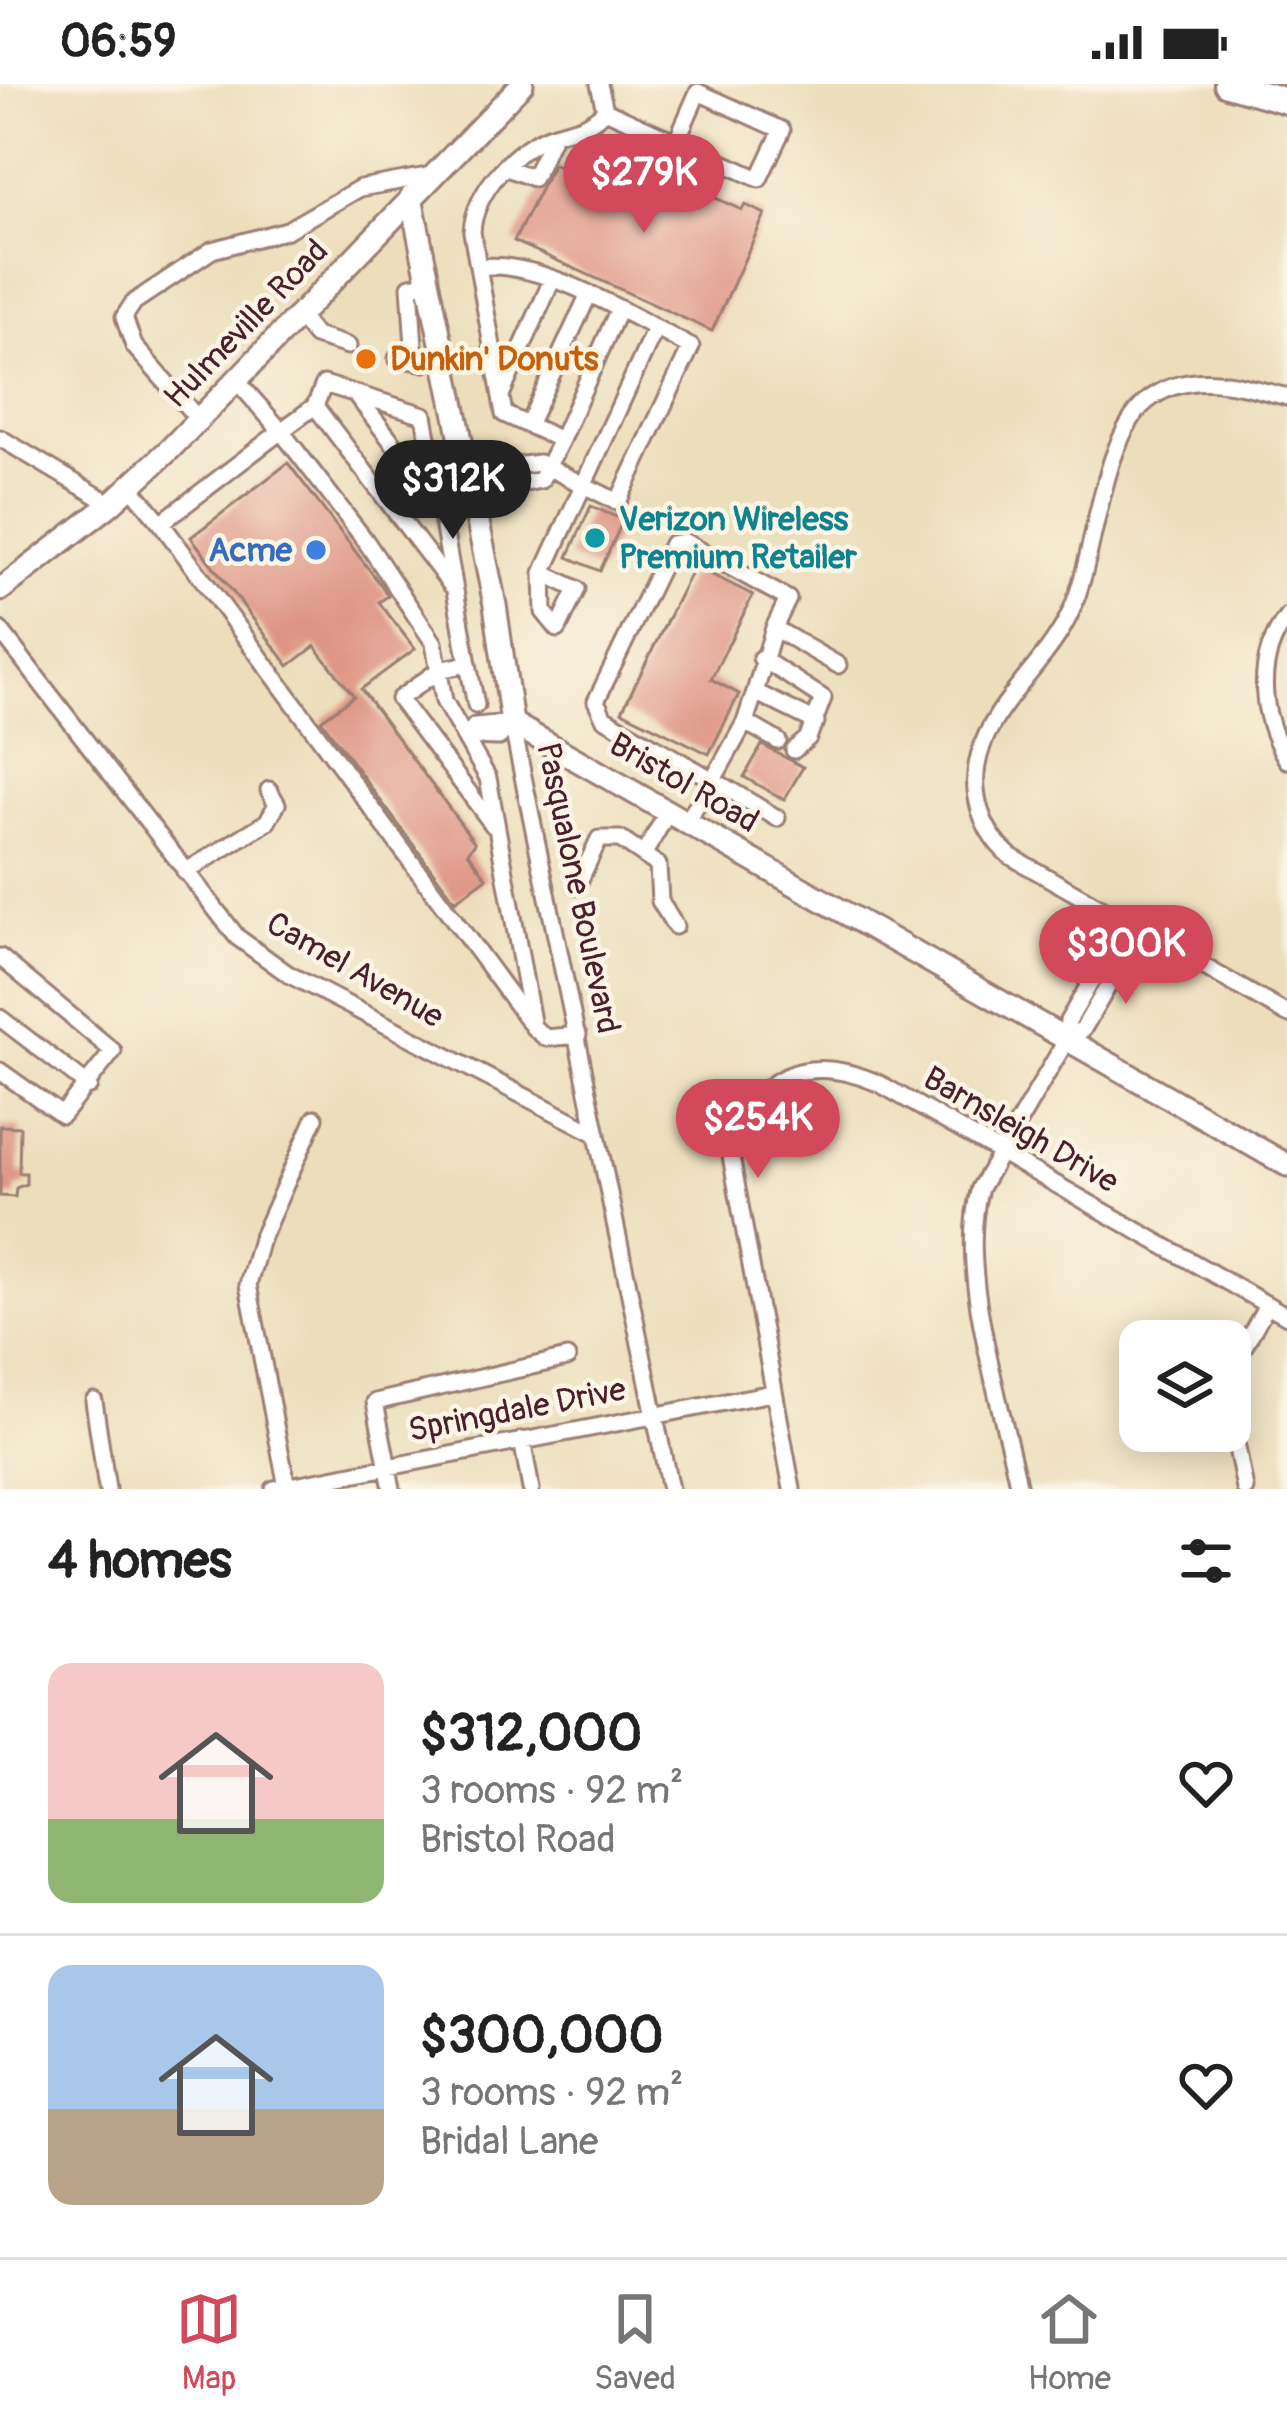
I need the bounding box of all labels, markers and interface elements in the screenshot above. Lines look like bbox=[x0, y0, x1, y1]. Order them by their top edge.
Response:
text: 06:59 bbox=[60, 14, 177, 70]
pin: $279K bbox=[560, 134, 728, 236]
text: $279K bbox=[590, 148, 698, 197]
street label: Hulmeville Road bbox=[155, 231, 337, 417]
place label: Dunkin' Donuts bbox=[390, 339, 599, 380]
marker: Dunkin' Donuts bbox=[353, 346, 379, 372]
pin: $312K bbox=[369, 440, 537, 542]
text: $312K bbox=[401, 454, 505, 503]
place label: Verizon Wireless Premium Retailer bbox=[619, 499, 857, 578]
marker: Verizon Wireless Premium Retailer bbox=[582, 525, 608, 551]
place label: Acme bbox=[208, 530, 293, 571]
marker: Acme bbox=[303, 537, 329, 563]
street label: Bristol Road bbox=[602, 724, 766, 842]
street label: Pasqualone Boulevard bbox=[527, 739, 629, 1037]
street label: Camel Avenue bbox=[259, 903, 451, 1037]
pin: $300K bbox=[1042, 905, 1210, 1007]
text: $300K bbox=[1066, 919, 1186, 968]
street label: Barnsleigh Drive bbox=[916, 1058, 1126, 1202]
pin: $254K bbox=[674, 1079, 842, 1181]
text: $254K bbox=[703, 1093, 813, 1142]
map controls bbox=[1119, 1320, 1251, 1452]
button: layers bbox=[1119, 1320, 1251, 1452]
street label: Springdale Drive bbox=[405, 1369, 629, 1451]
icon: filters bbox=[1173, 1528, 1239, 1594]
text: 4 homes bbox=[48, 1529, 232, 1593]
text: $312,000 bbox=[420, 1702, 642, 1766]
icon: home bbox=[144, 1711, 288, 1855]
icon: heart bbox=[1173, 1750, 1239, 1816]
text: 3 rooms · 92 m² bbox=[420, 1766, 683, 1815]
text: Bristol Road bbox=[420, 1815, 616, 1864]
text: $300,000 bbox=[420, 2004, 663, 2068]
icon: home bbox=[144, 2013, 288, 2157]
icon: heart bbox=[1173, 2052, 1239, 2118]
text: 3 rooms · 92 m² bbox=[420, 2068, 683, 2117]
text: Bridal Lane bbox=[420, 2117, 598, 2166]
tab: Map bbox=[176, 2286, 242, 2399]
tab: Saved bbox=[594, 2286, 676, 2399]
tab: Home bbox=[1028, 2286, 1111, 2399]

